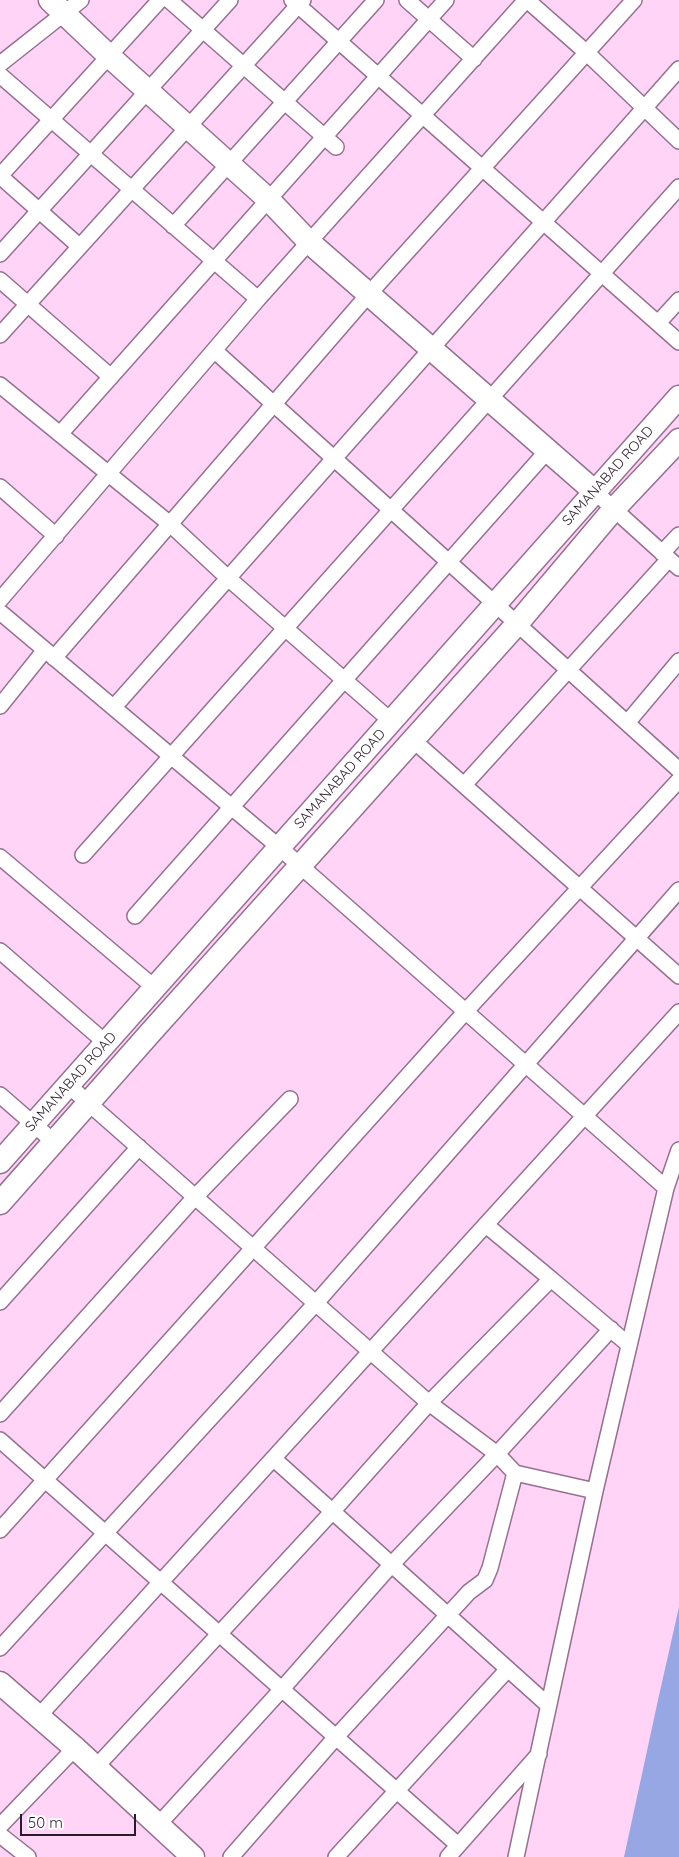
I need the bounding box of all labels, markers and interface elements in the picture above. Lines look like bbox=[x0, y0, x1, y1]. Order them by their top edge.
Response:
street label: SAMANABAD ROAD bbox=[559, 423, 657, 529]
street label: SAMANABAD ROAD bbox=[291, 726, 389, 832]
street label: SAMANABAD ROAD bbox=[22, 1029, 120, 1135]
scale bar bbox=[22, 1804, 139, 1836]
text: 50 m bbox=[28, 1813, 63, 1832]

